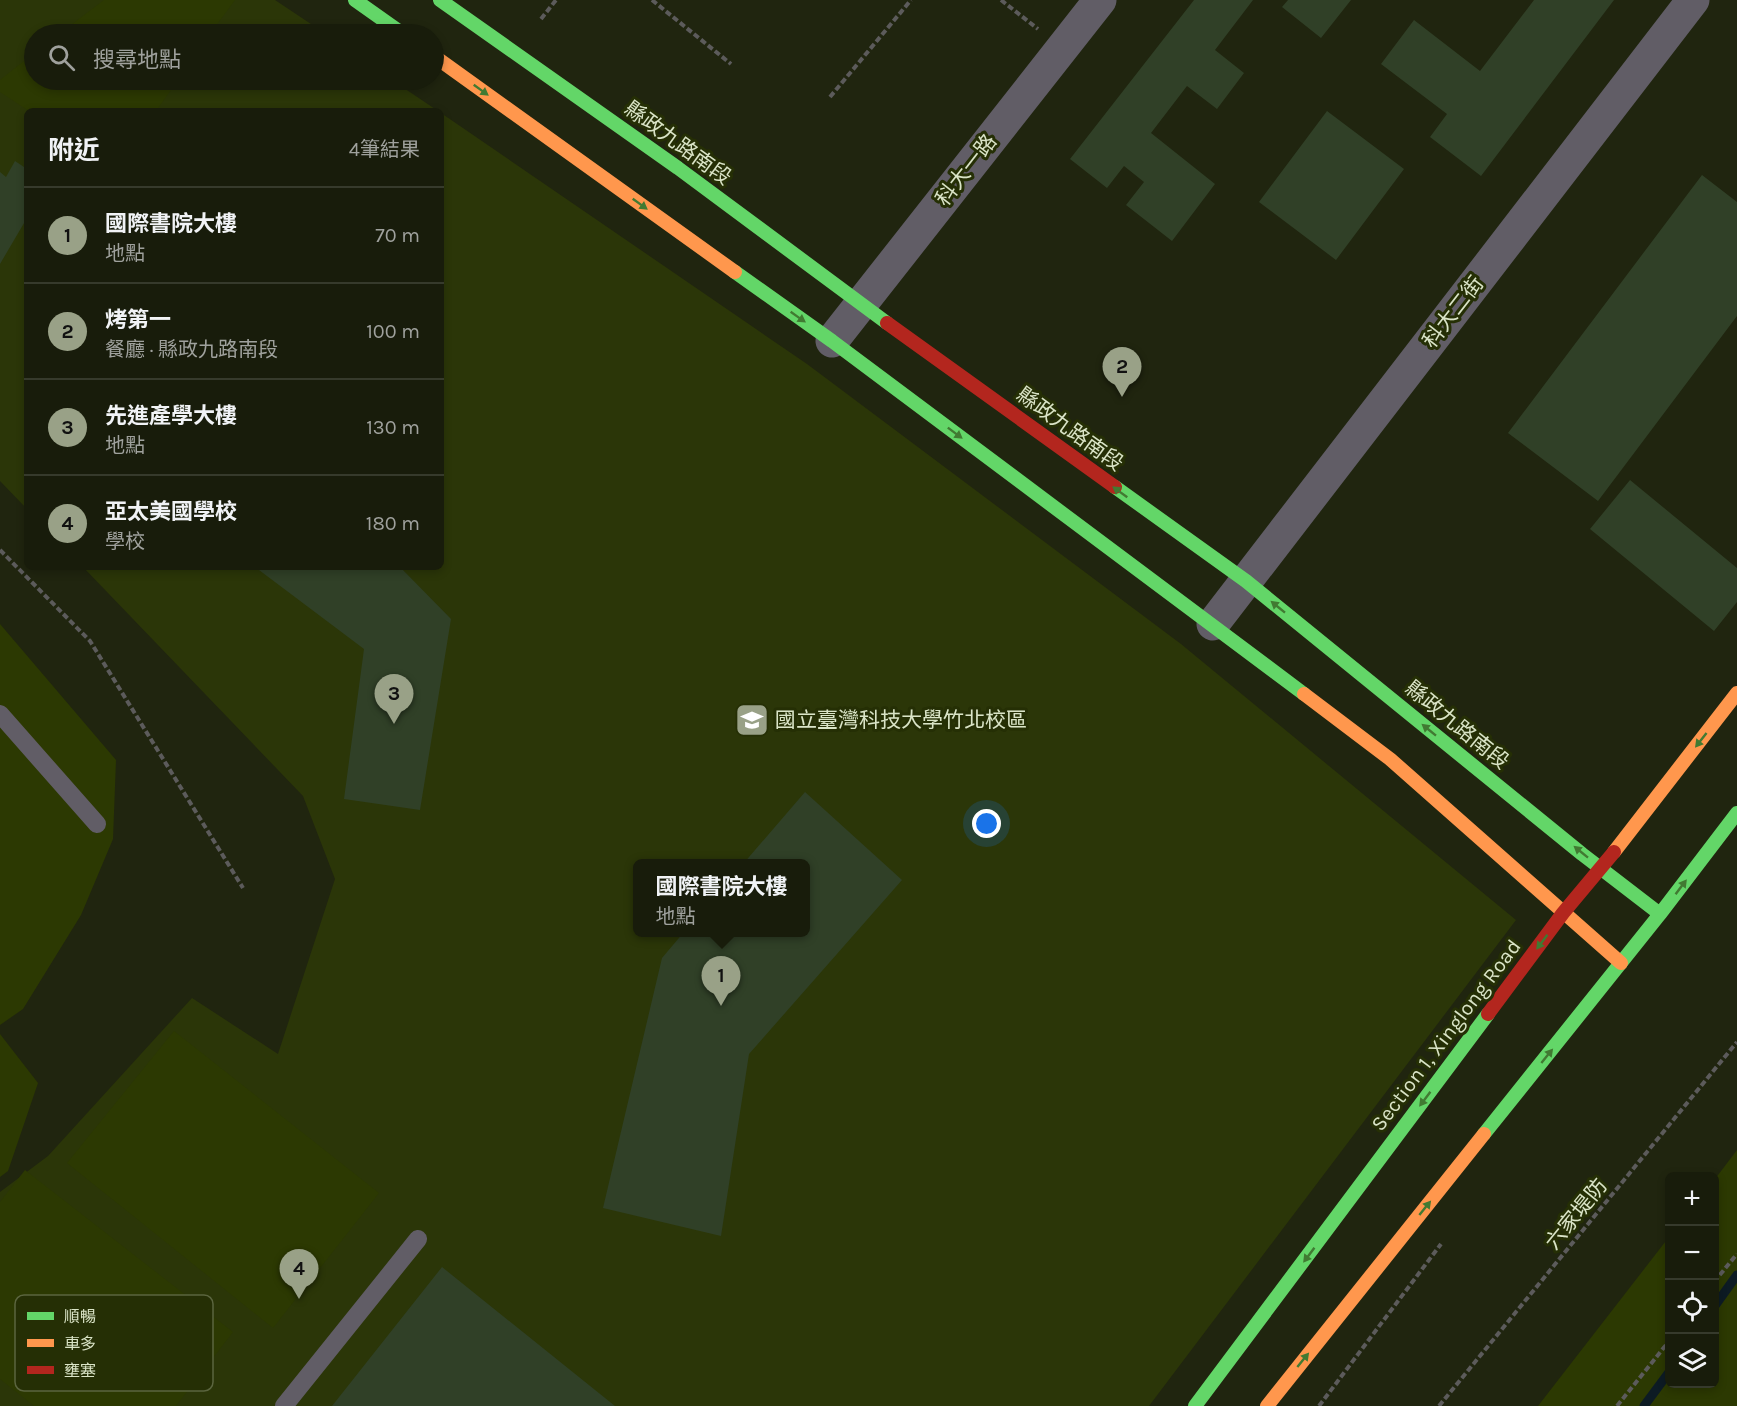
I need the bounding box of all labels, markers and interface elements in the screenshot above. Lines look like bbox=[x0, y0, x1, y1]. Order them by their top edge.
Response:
search box bbox=[24, 24, 444, 90]
icon: search bbox=[45, 41, 78, 74]
text: 搜尋地點 bbox=[93, 47, 181, 73]
one-way arrow bbox=[474, 84, 489, 96]
street label: 縣政九路南段 bbox=[620, 96, 736, 190]
street label: 科大一路 bbox=[931, 130, 1001, 210]
text: 附近 bbox=[48, 135, 100, 166]
text: 4筆結果 bbox=[349, 138, 420, 161]
one-way arrow bbox=[631, 198, 647, 210]
text: 國際書院大樓 bbox=[105, 211, 237, 237]
text: 1 bbox=[64, 224, 71, 247]
text: 70 m bbox=[375, 224, 420, 247]
text: 地點 bbox=[105, 242, 145, 265]
street label: 科大二街 bbox=[1418, 272, 1488, 352]
text: 烤第一 bbox=[105, 307, 171, 333]
one-way arrow bbox=[790, 311, 806, 323]
text: 2 bbox=[61, 320, 74, 343]
text: 100 m bbox=[366, 320, 420, 343]
text: 餐廳 · 縣政九路南段 bbox=[105, 338, 278, 361]
pin: 2 bbox=[1102, 348, 1142, 397]
street label: 縣政九路南段 bbox=[1012, 382, 1128, 476]
text: 先進產學大樓 bbox=[105, 403, 237, 429]
text: 3 bbox=[61, 416, 74, 439]
text: 130 m bbox=[366, 416, 420, 439]
one-way arrow bbox=[947, 427, 963, 439]
text: 地點 bbox=[105, 434, 145, 457]
one-way arrow bbox=[1113, 486, 1128, 498]
text: 亞太美國學校 bbox=[105, 499, 237, 525]
text: 4 bbox=[62, 512, 73, 535]
text: 180 m bbox=[366, 512, 420, 535]
text: 學校 bbox=[105, 530, 145, 553]
one-way arrow bbox=[1270, 602, 1285, 614]
pin: 3 bbox=[374, 674, 414, 724]
street label: 縣政九路南段 bbox=[1400, 676, 1514, 774]
school or university icon: 國立臺灣科技大學竹北校區 bbox=[734, 702, 770, 738]
place label: 國立臺灣科技大學竹北校區 bbox=[775, 708, 1027, 732]
one-way arrow bbox=[1421, 723, 1437, 736]
one-way arrow bbox=[1696, 732, 1708, 747]
your location bbox=[972, 809, 1001, 838]
one-way arrow bbox=[1573, 846, 1589, 859]
popup bbox=[633, 859, 810, 937]
text: 國際書院大樓 bbox=[655, 874, 788, 900]
one-way arrow bbox=[1675, 879, 1687, 895]
text: 地點 bbox=[655, 905, 695, 928]
street label: Section 1, Xinglong Road bbox=[1366, 935, 1526, 1135]
one-way arrow bbox=[1536, 935, 1548, 950]
pin: 1 bbox=[702, 956, 740, 1006]
one-way arrow bbox=[1540, 1048, 1552, 1063]
one-way arrow bbox=[1419, 1090, 1431, 1106]
map controls bbox=[1665, 1172, 1719, 1388]
button: + bbox=[1665, 1172, 1719, 1226]
street label: 六家堤防 bbox=[1540, 1174, 1612, 1254]
one-way arrow bbox=[1418, 1200, 1431, 1216]
button: − bbox=[1665, 1226, 1719, 1280]
one-way arrow bbox=[1303, 1248, 1315, 1263]
pin: 4 bbox=[280, 1250, 318, 1299]
button: locate bbox=[1665, 1280, 1719, 1334]
legend bbox=[15, 1295, 213, 1391]
text: 順暢 bbox=[64, 1307, 96, 1326]
text: 車多 bbox=[64, 1334, 96, 1353]
button: layers bbox=[1665, 1334, 1719, 1388]
one-way arrow bbox=[1297, 1352, 1310, 1368]
text: 壅塞 bbox=[64, 1361, 96, 1380]

